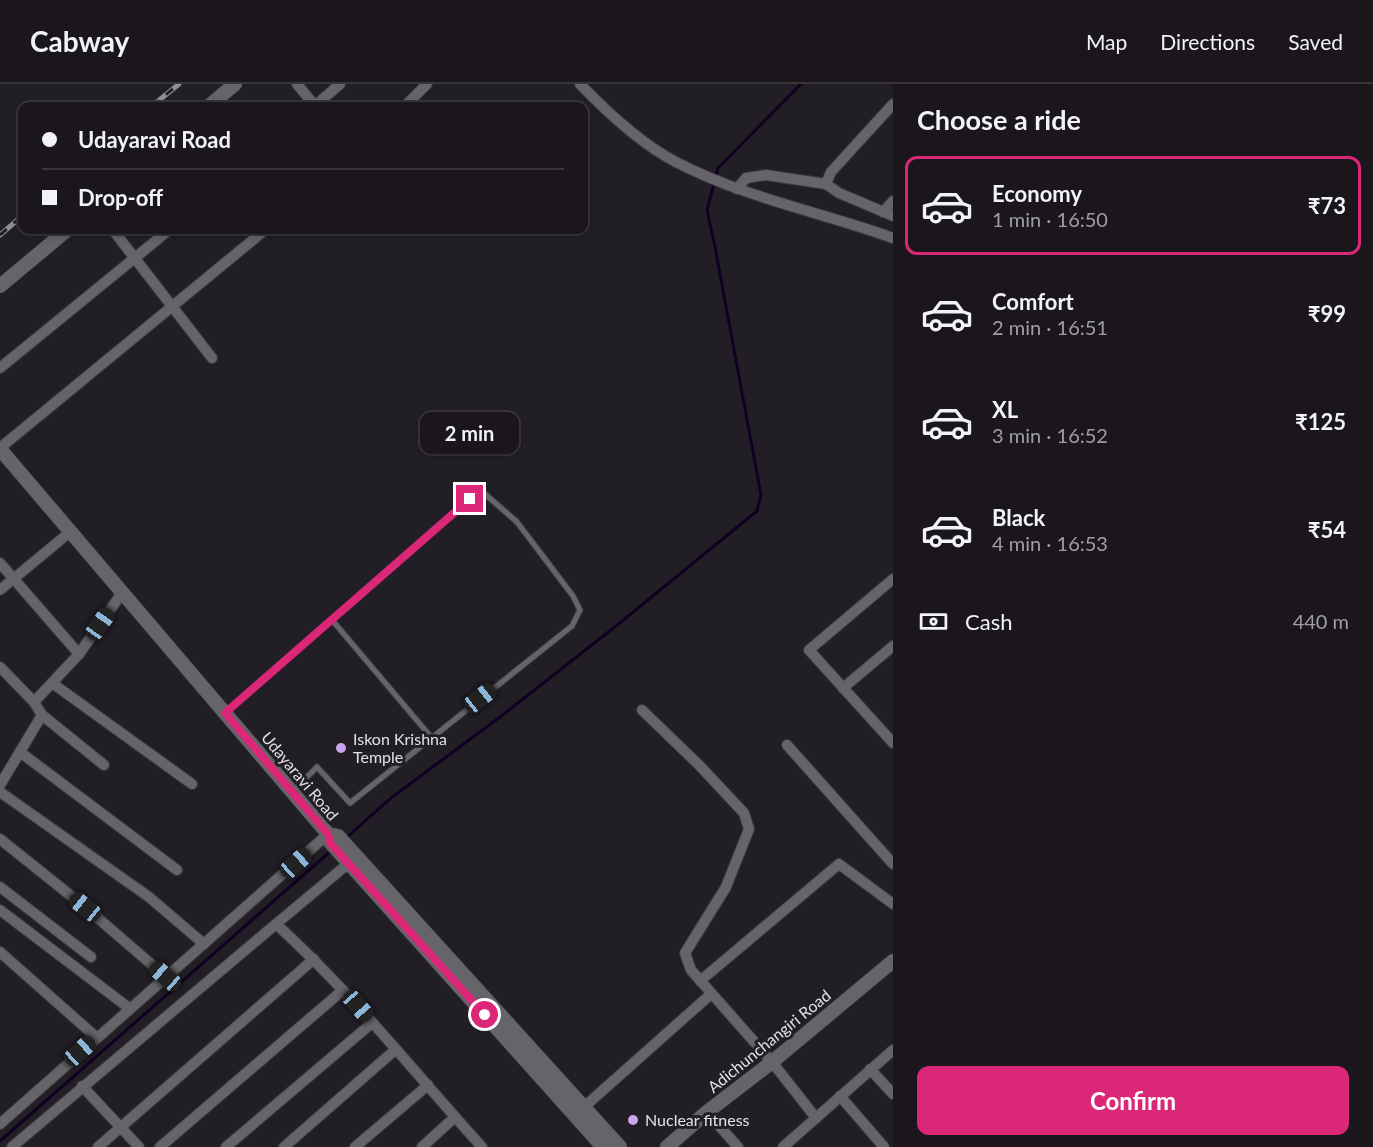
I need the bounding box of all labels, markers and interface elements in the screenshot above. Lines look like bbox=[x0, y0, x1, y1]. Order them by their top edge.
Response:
text: Cabway bbox=[30, 24, 129, 58]
text: Map bbox=[1086, 29, 1127, 54]
text: Directions bbox=[1160, 29, 1255, 54]
text: Saved bbox=[1288, 29, 1343, 54]
text: Choose a ride bbox=[917, 103, 1081, 136]
text: Udayaravi Road bbox=[78, 126, 231, 153]
icon: car bbox=[920, 179, 974, 233]
text: Economy bbox=[992, 180, 1082, 207]
text: Drop-off bbox=[78, 184, 163, 211]
text: ₹73 bbox=[1308, 192, 1346, 219]
text: 1 min · 16:50 bbox=[992, 207, 1108, 231]
icon: car bbox=[920, 287, 974, 341]
text: Comfort bbox=[992, 288, 1074, 315]
text: ₹99 bbox=[1308, 300, 1346, 327]
text: 2 min · 16:51 bbox=[992, 315, 1108, 339]
icon: car bbox=[920, 395, 974, 449]
text: XL bbox=[992, 396, 1018, 423]
text: ₹125 bbox=[1295, 408, 1346, 435]
callout: 2 min bbox=[420, 412, 520, 454]
text: 2 min bbox=[445, 421, 494, 445]
text: 3 min · 16:52 bbox=[992, 423, 1108, 447]
route end bbox=[456, 485, 483, 512]
icon: car bbox=[920, 503, 974, 557]
text: Black bbox=[992, 504, 1045, 531]
text: ₹54 bbox=[1308, 516, 1346, 543]
text: 4 min · 16:53 bbox=[992, 531, 1108, 555]
car bbox=[82, 604, 118, 644]
icon: cash bbox=[917, 605, 950, 638]
text: Cash bbox=[965, 608, 1012, 635]
text: 440 m bbox=[1293, 609, 1349, 633]
car bbox=[460, 680, 500, 716]
street label: Udayaravi Road bbox=[258, 728, 343, 824]
place label: Iskon Krishna Temple bbox=[353, 729, 447, 766]
marker: Iskon Krishna Temple bbox=[334, 741, 348, 755]
car bbox=[277, 844, 315, 882]
car bbox=[65, 889, 105, 925]
car bbox=[146, 957, 184, 995]
street label: Adichunchangiri Road bbox=[703, 985, 834, 1096]
car bbox=[339, 987, 377, 1025]
route start bbox=[471, 1001, 498, 1028]
car bbox=[61, 1032, 99, 1070]
button: Confirm bbox=[917, 1066, 1349, 1135]
place label: Nuclear fitness bbox=[645, 1110, 750, 1129]
marker: Nuclear fitness bbox=[626, 1113, 640, 1127]

